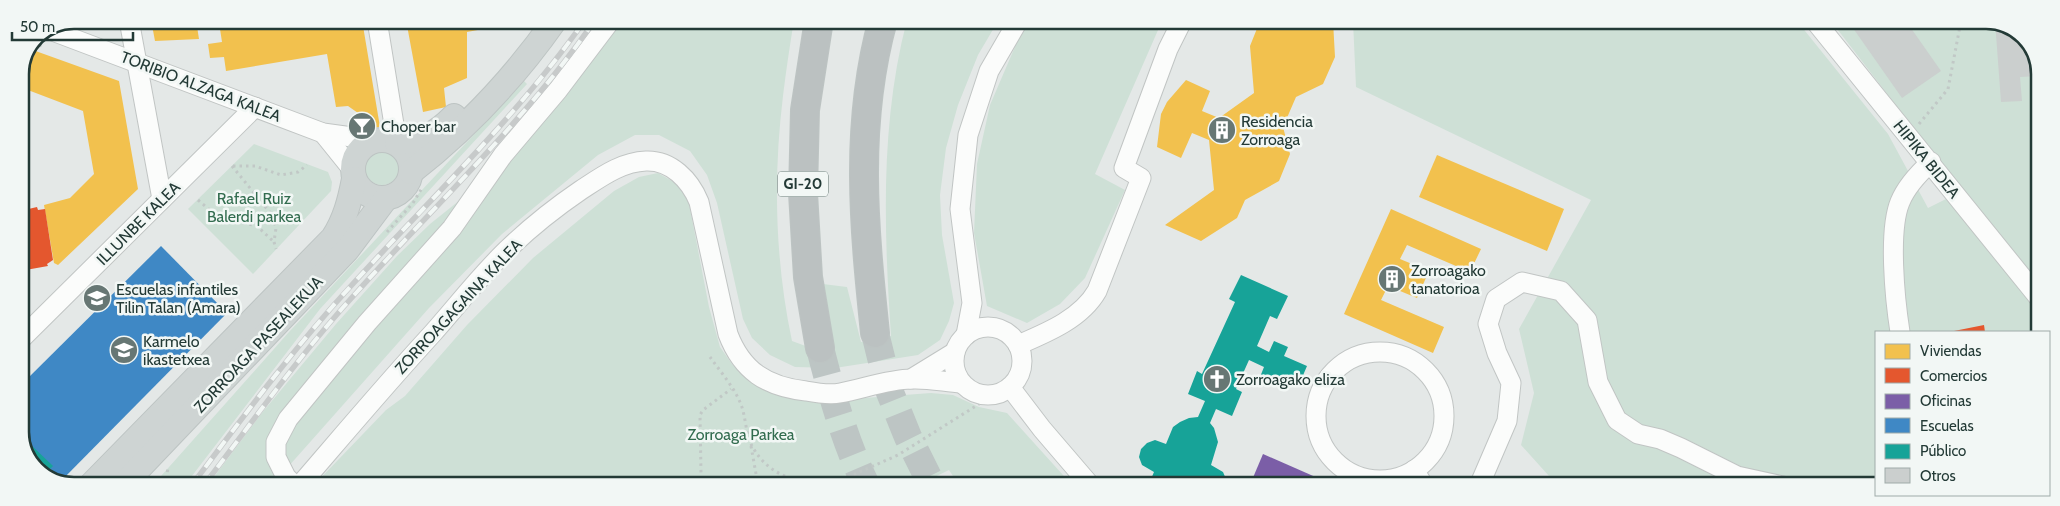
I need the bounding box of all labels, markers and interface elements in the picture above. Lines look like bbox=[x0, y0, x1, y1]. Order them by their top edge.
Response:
scale bar bbox=[12, 10, 134, 42]
text: 50 m bbox=[20, 18, 55, 36]
street label: TORIBIO ALZAGA KALEA bbox=[118, 47, 284, 126]
bar icon: Choper bar bbox=[347, 111, 377, 141]
place label: Residencia Zorroaga bbox=[1241, 112, 1313, 149]
building icon: Residencia Zorroaga bbox=[1207, 115, 1237, 145]
street label: HIPIKA BIDEA bbox=[1889, 116, 1964, 202]
place label: Choper bar bbox=[381, 117, 457, 136]
road number: GI-20 bbox=[778, 172, 828, 196]
street label: ILLUNBE KALEA bbox=[93, 178, 184, 269]
park label: Rafael Ruiz Balerdi parkea bbox=[207, 189, 301, 226]
street label: ZORROAGAGAINA KALEA bbox=[391, 235, 526, 378]
place label: Zorroagako tanatorioa bbox=[1411, 261, 1486, 298]
building icon: Zorroagako tanatorioa bbox=[1377, 264, 1407, 294]
street label: ZORROAGA PASEALEKUA bbox=[190, 272, 327, 417]
place label: Escuelas infantiles Tilin Talan (Amara) bbox=[116, 280, 241, 317]
school or university icon: Escuelas infantiles Tilin Talan (Amara) bbox=[82, 283, 112, 313]
legend bbox=[1875, 331, 2050, 496]
place label: Karmelo ikastetxea bbox=[143, 332, 210, 369]
school or university icon: Karmelo ikastetxea bbox=[109, 335, 139, 365]
text: Viviendas bbox=[1920, 342, 1981, 360]
church icon: Zorroagako eliza bbox=[1202, 364, 1232, 394]
text: Comercios bbox=[1920, 367, 1987, 385]
place label: Zorroagako eliza bbox=[1236, 370, 1345, 389]
text: Oficinas bbox=[1920, 392, 1971, 410]
text: Escuelas bbox=[1920, 417, 1974, 435]
park label: Zorroaga Parkea bbox=[687, 425, 795, 444]
text: Público bbox=[1920, 442, 1966, 460]
text: Otros bbox=[1920, 467, 1956, 485]

